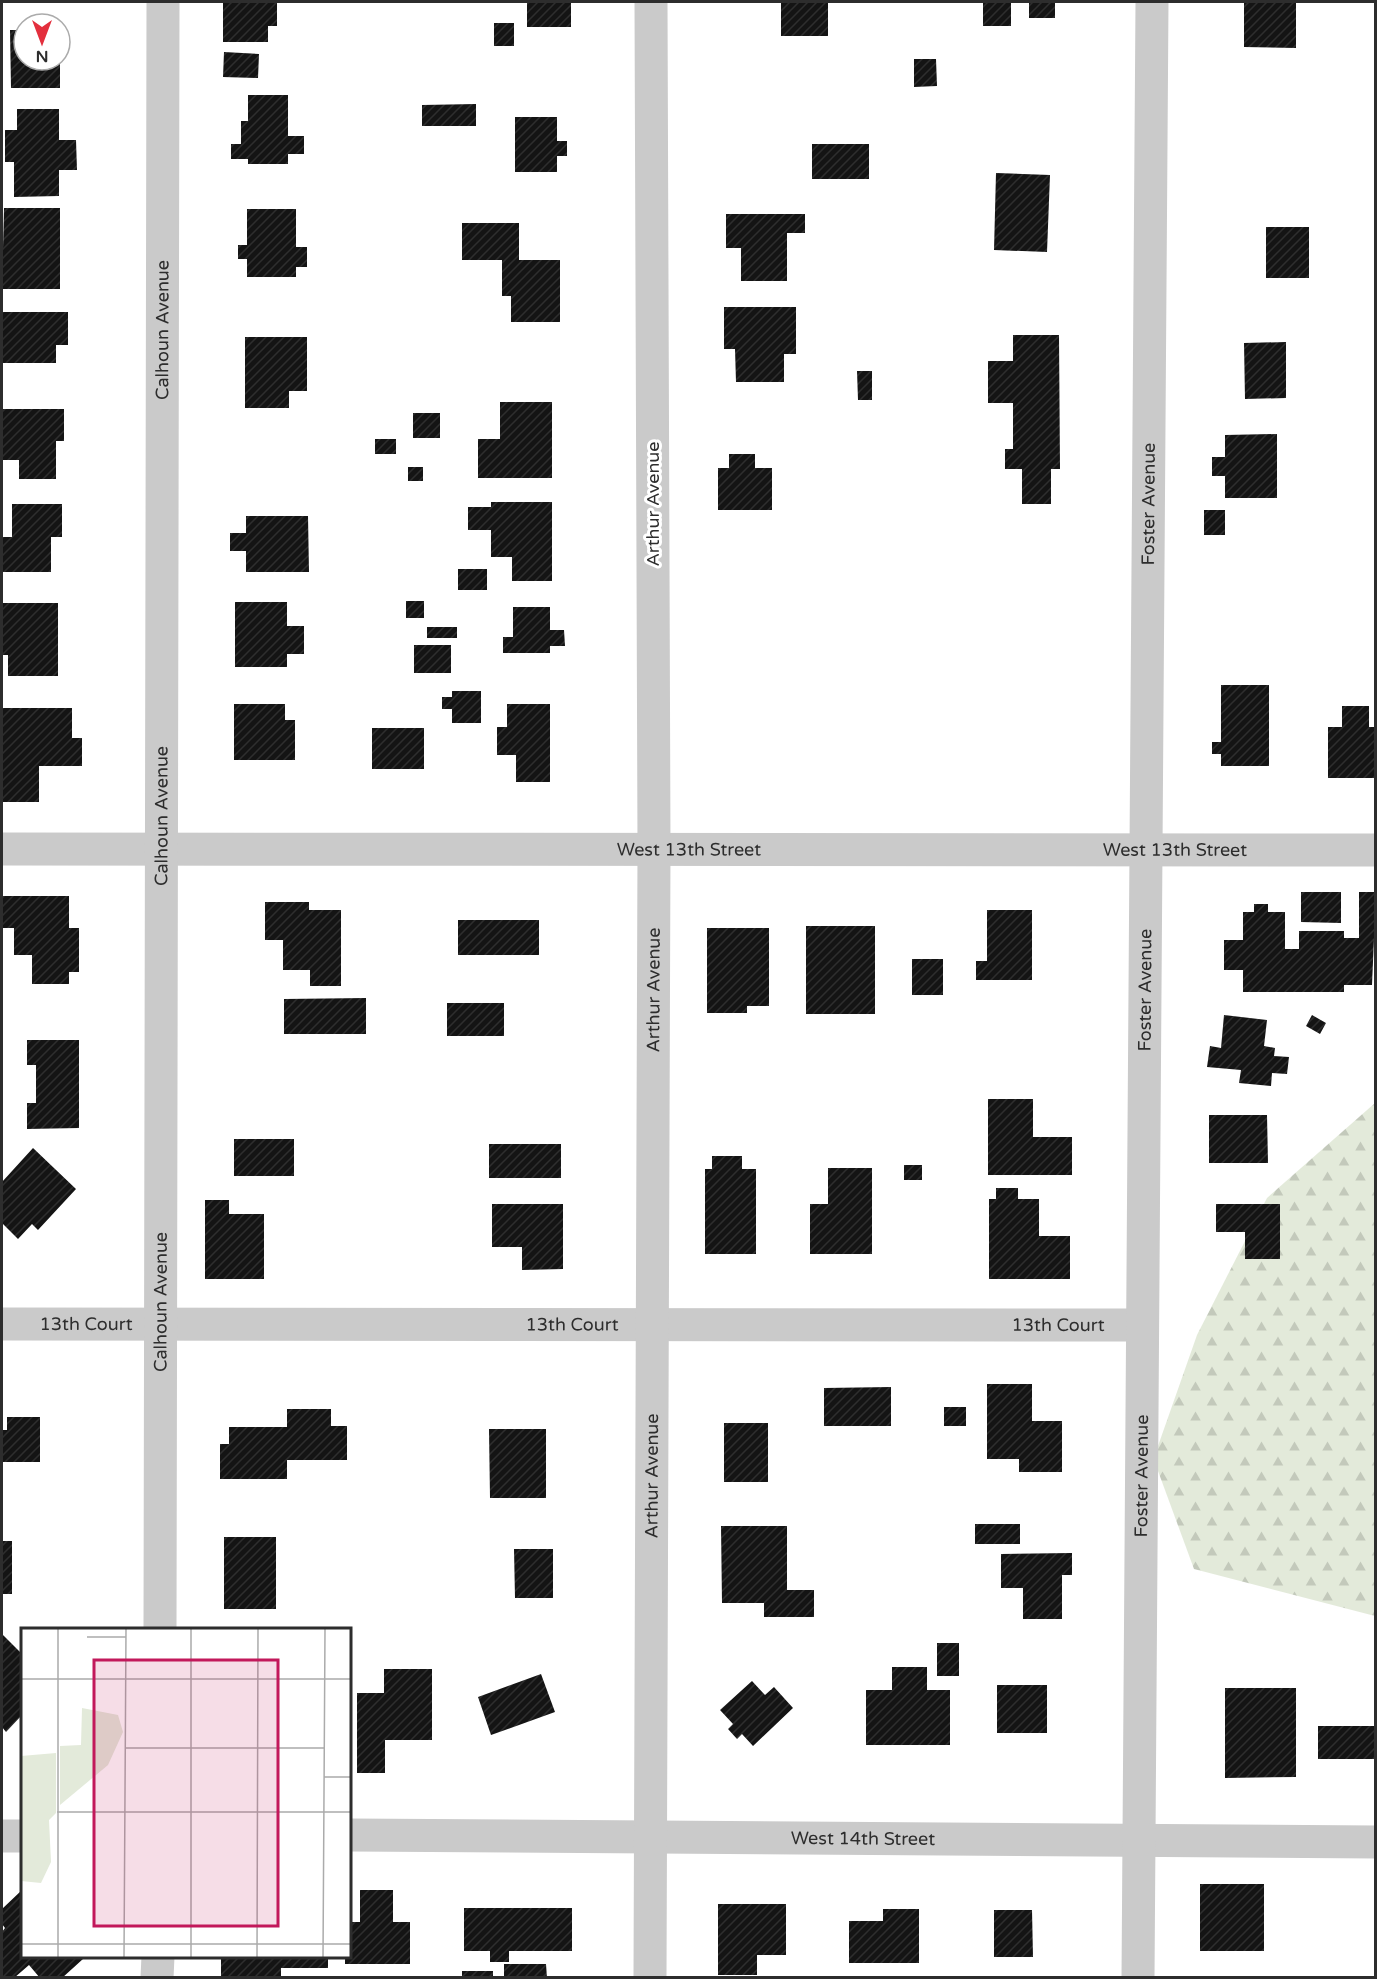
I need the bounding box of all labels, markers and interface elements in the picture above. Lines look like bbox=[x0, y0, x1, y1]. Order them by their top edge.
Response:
north arrow bbox=[12, 12, 72, 72]
text: N bbox=[36, 46, 48, 66]
street label: Calhoun Avenue bbox=[151, 260, 174, 400]
street label: Arthur Avenue bbox=[642, 442, 664, 566]
street label: Foster Avenue bbox=[1137, 443, 1160, 566]
street label: Calhoun Avenue bbox=[150, 746, 173, 886]
street label: West 13th Street bbox=[617, 838, 761, 861]
street label: West 13th Street bbox=[1103, 839, 1247, 861]
street label: Arthur Avenue bbox=[642, 927, 665, 1053]
street label: Foster Avenue bbox=[1134, 929, 1156, 1051]
street label: Calhoun Avenue bbox=[149, 1232, 172, 1372]
street label: 13th Court bbox=[39, 1313, 133, 1335]
street label: 13th Court bbox=[525, 1313, 619, 1336]
street label: 13th Court bbox=[1011, 1314, 1105, 1336]
street label: Arthur Avenue bbox=[641, 1413, 663, 1539]
street label: Foster Avenue bbox=[1130, 1415, 1153, 1537]
inset map bbox=[21, 1628, 351, 1958]
street label: West 14th Street bbox=[791, 1827, 935, 1850]

